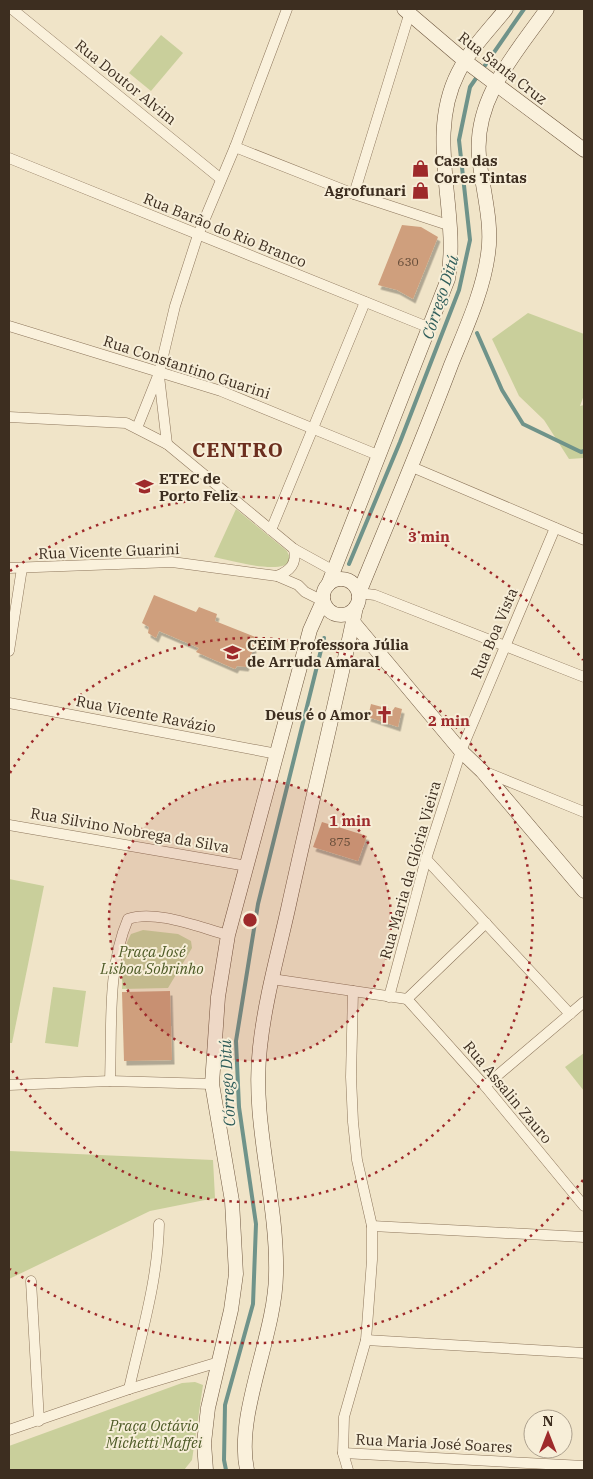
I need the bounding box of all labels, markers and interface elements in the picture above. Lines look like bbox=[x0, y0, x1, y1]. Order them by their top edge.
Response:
street label: Rua Santa Cruz bbox=[455, 27, 551, 109]
street label: Rua Doutor Alvim bbox=[72, 35, 180, 129]
place label: Casa das Cores Tintas bbox=[434, 151, 527, 187]
shop icon: Casa das Cores Tintas bbox=[410, 159, 430, 179]
shop icon: Agrofunari bbox=[410, 180, 430, 200]
place label: Agrofunari bbox=[324, 181, 406, 200]
street label: Rua Barão do Rio Branco bbox=[141, 189, 309, 271]
water label: Córrego Ditú bbox=[417, 253, 463, 341]
house number: 630 bbox=[397, 254, 419, 269]
street label: Rua Constantino Guarini bbox=[101, 331, 273, 403]
district label: CENTRO bbox=[192, 436, 284, 463]
place label: ETEC de Porto Feliz bbox=[159, 469, 238, 505]
school or university icon: ETEC de Porto Feliz bbox=[135, 477, 155, 497]
text: 3 min bbox=[408, 527, 450, 546]
street label: Rua Vicente Guarini bbox=[38, 539, 180, 563]
street label: Rua Boa Vista bbox=[466, 585, 522, 681]
place label: CEIM Professora Júlia de Arruda Amaral bbox=[247, 635, 409, 671]
school or university icon: CEIM Professora Júlia de Arruda Amaral bbox=[223, 643, 243, 663]
street label: Rua Vicente Ravázio bbox=[74, 691, 218, 737]
church icon: Deus é o Amor bbox=[375, 704, 395, 724]
place label: Deus é o Amor bbox=[265, 705, 372, 724]
text: 2 min bbox=[428, 711, 470, 730]
street label: Rua Maria da Glória Vieira bbox=[375, 779, 445, 961]
street label: Rua Silvino Nobrega da Silva bbox=[29, 803, 231, 857]
text: 1 min bbox=[329, 811, 371, 830]
house number: 875 bbox=[329, 834, 351, 849]
centre of rings bbox=[241, 911, 259, 929]
park label: Praça José Lisboa Sobrinho bbox=[99, 942, 204, 978]
street label: Rua Assalin Zauro bbox=[459, 1037, 557, 1147]
water label: Córrego Ditú bbox=[215, 1039, 239, 1127]
north arrow bbox=[523, 1409, 573, 1459]
text: N bbox=[542, 1412, 554, 1430]
park label: Praça Octávio Michetti Maffei bbox=[105, 1416, 203, 1452]
street label: Rua Maria José Soares bbox=[355, 1429, 513, 1457]

